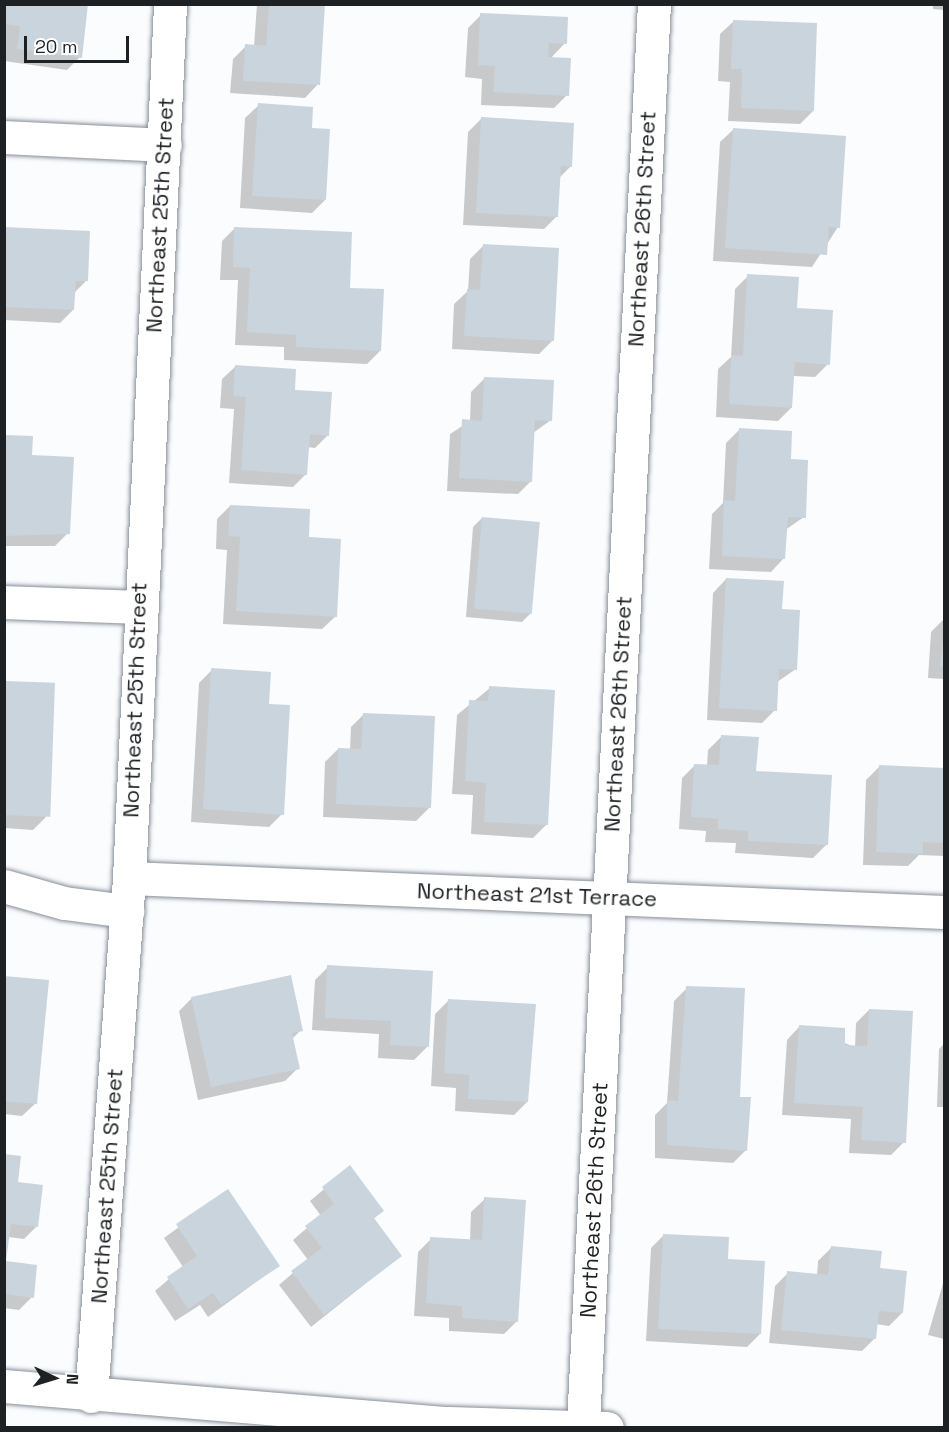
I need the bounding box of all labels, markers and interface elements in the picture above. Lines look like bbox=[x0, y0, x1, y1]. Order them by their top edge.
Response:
scale bar bbox=[27, 24, 132, 62]
text: 20 m bbox=[35, 35, 78, 58]
street label: Northeast 25th Street bbox=[141, 97, 179, 333]
street label: Northeast 26th Street bbox=[623, 110, 661, 348]
street label: Northeast 25th Street bbox=[118, 582, 152, 818]
street label: Northeast 26th Street bbox=[599, 595, 637, 833]
street label: Northeast 21st Terrace bbox=[416, 878, 658, 912]
street label: Northeast 25th Street bbox=[86, 1067, 128, 1305]
street label: Northeast 26th Street bbox=[575, 1081, 613, 1319]
north arrow bbox=[24, 1348, 84, 1408]
text: N bbox=[62, 1373, 83, 1385]

